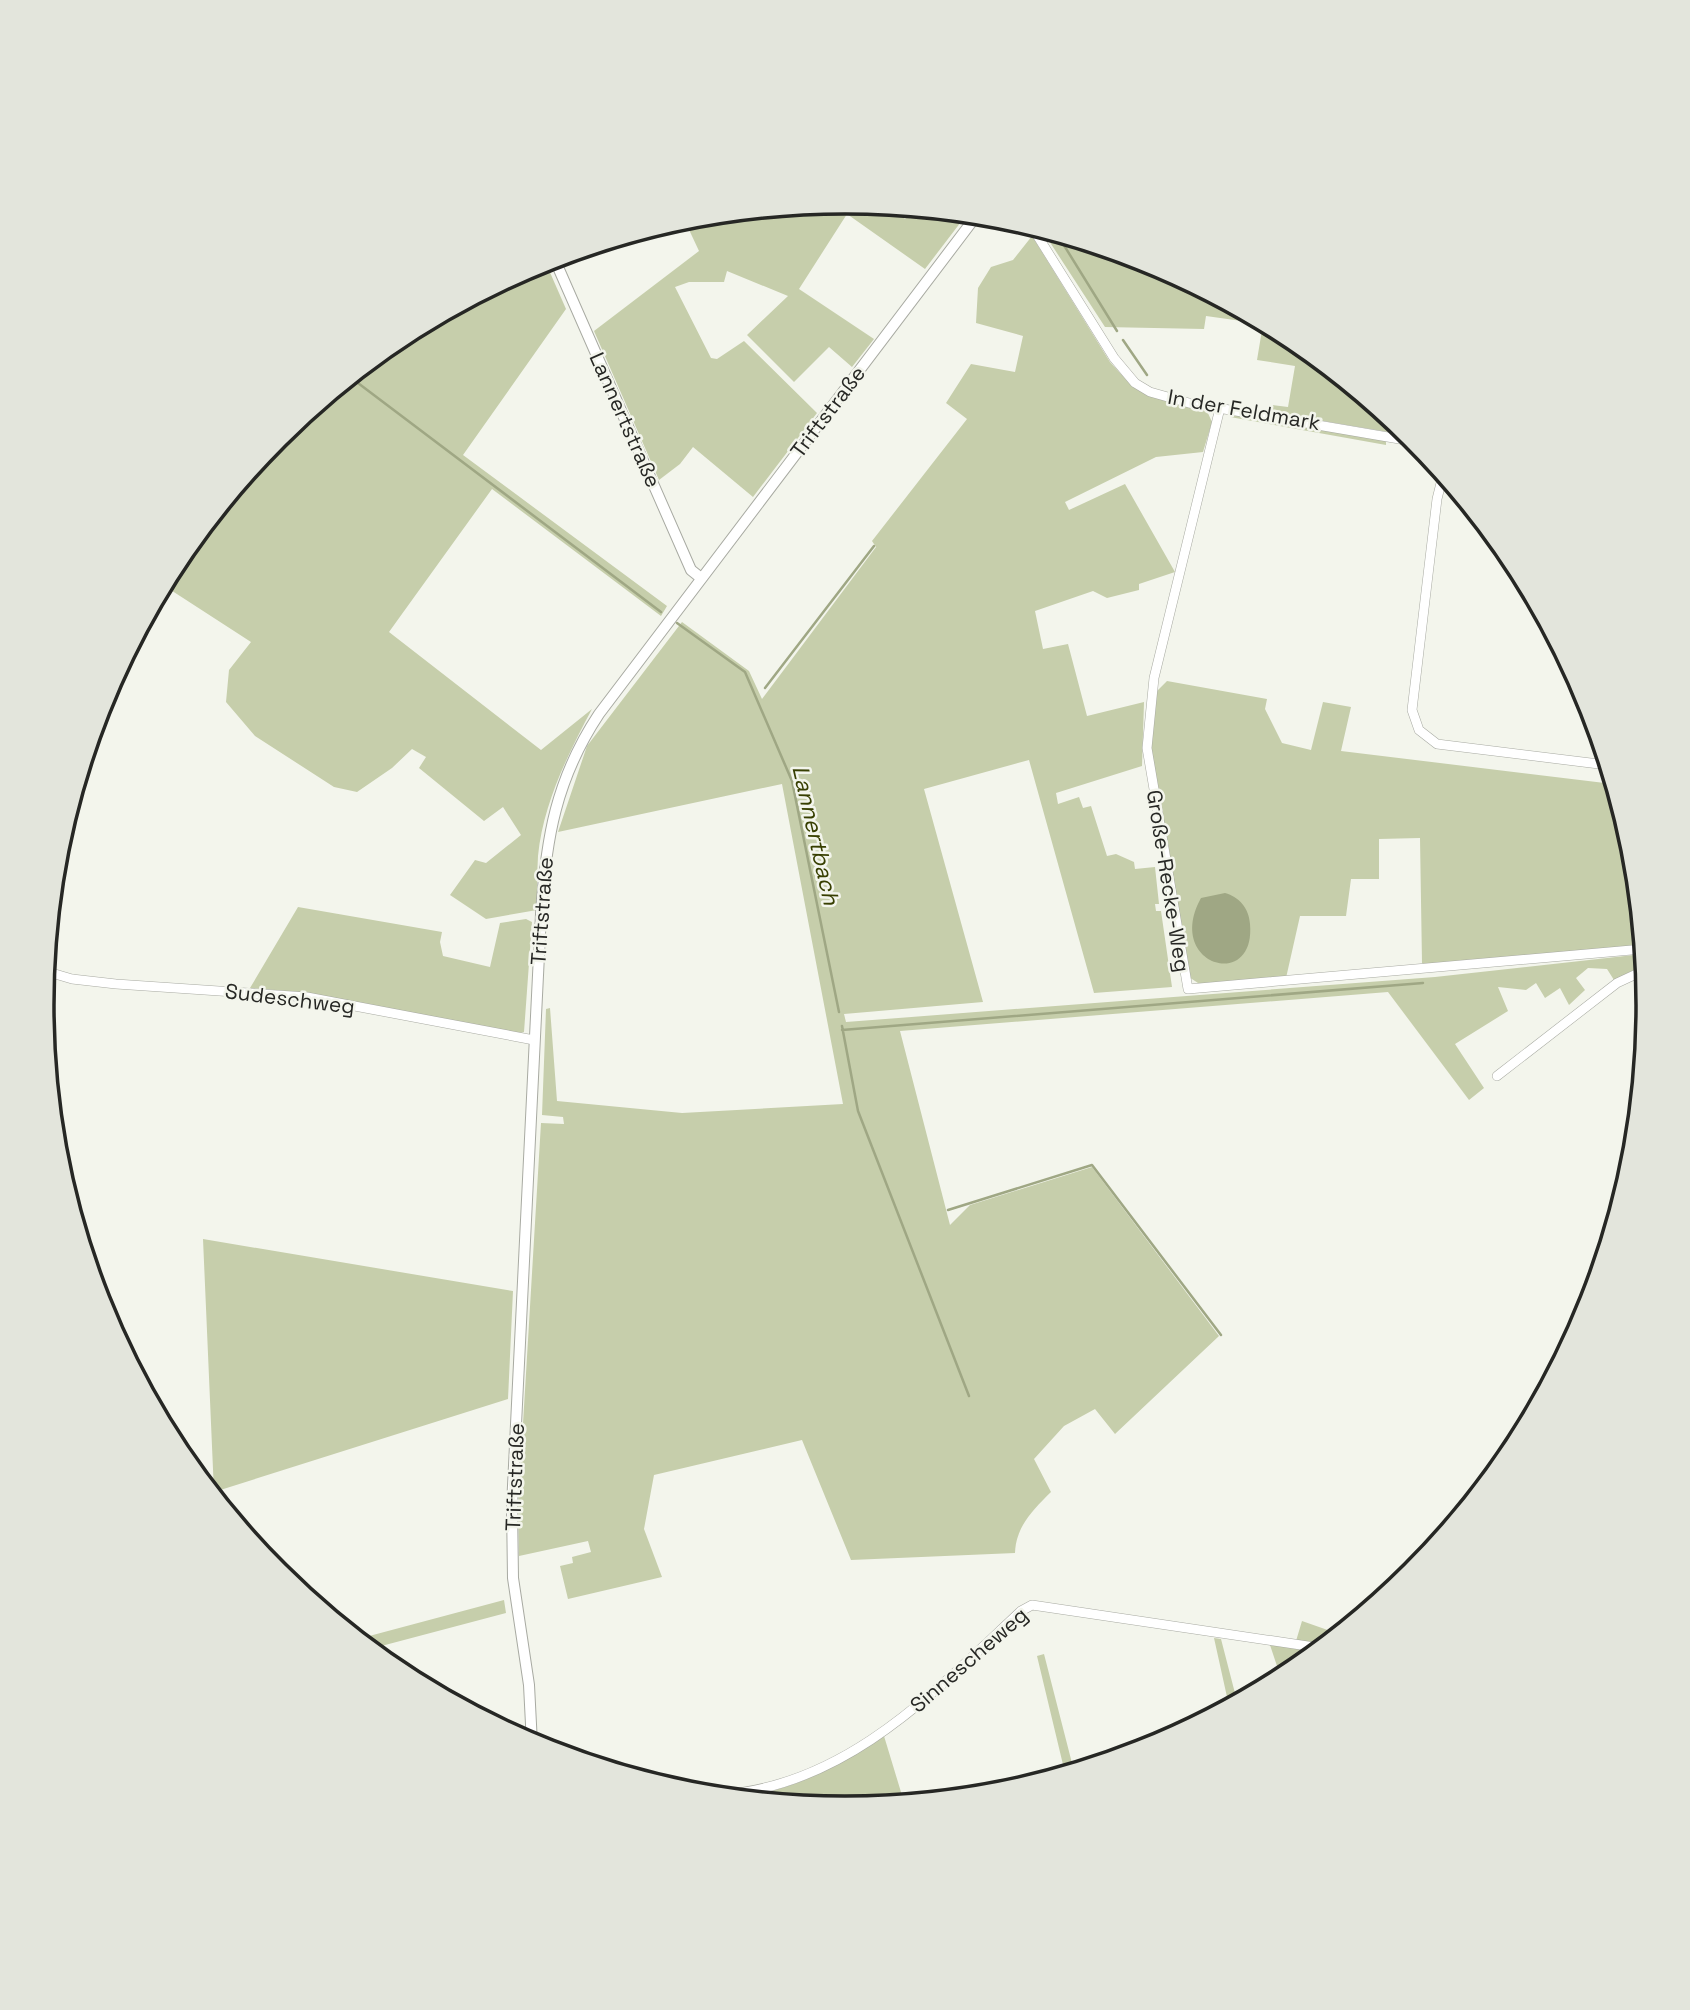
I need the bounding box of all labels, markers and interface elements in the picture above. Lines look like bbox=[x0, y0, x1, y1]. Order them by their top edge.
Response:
street label: Lannertstraße bbox=[584, 348, 667, 492]
street label: Triftstraße bbox=[784, 360, 871, 463]
street label: In der Feldmark bbox=[1166, 383, 1322, 436]
water label: Lannertbach bbox=[785, 762, 847, 909]
street label: Große-Recke-Weg bbox=[1141, 788, 1196, 974]
street label: Triftstraße bbox=[524, 856, 559, 966]
street label: Sudeschweg bbox=[224, 977, 357, 1020]
street label: Triftstraße bbox=[499, 1422, 530, 1531]
street label: Sinnescheweg bbox=[904, 1601, 1033, 1718]

